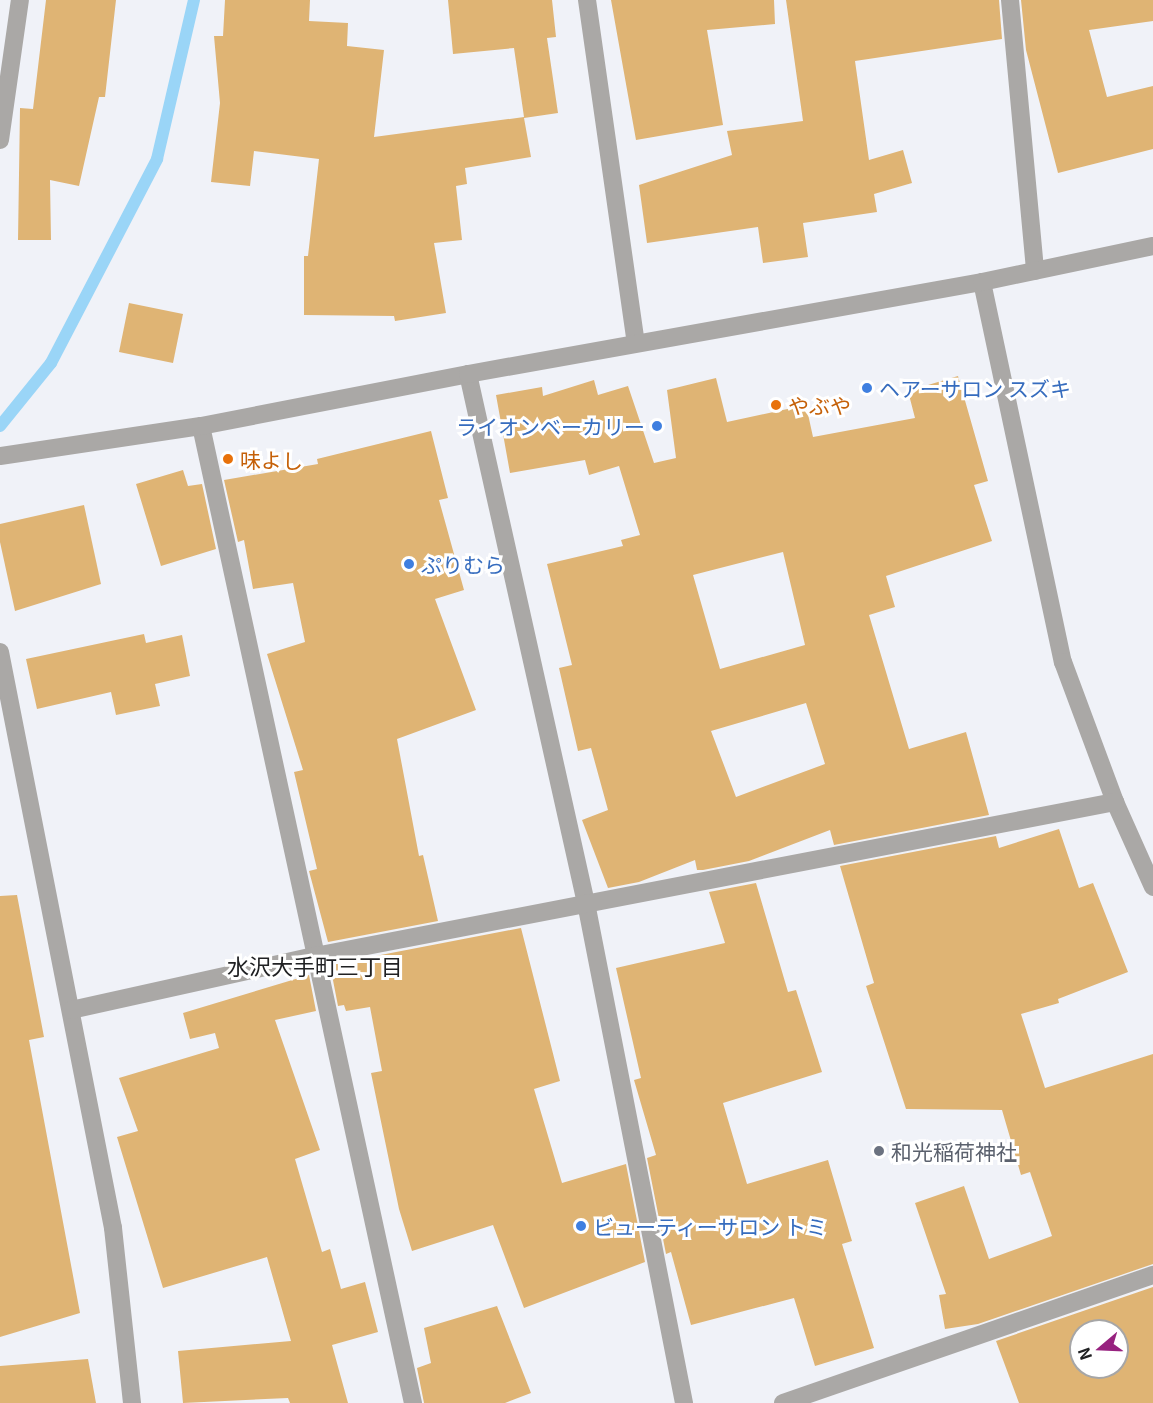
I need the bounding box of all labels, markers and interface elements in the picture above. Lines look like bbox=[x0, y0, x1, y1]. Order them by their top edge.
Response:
place label: ヘアーサロン スズキ bbox=[879, 375, 1071, 401]
marker: ヘアーサロン スズキ bbox=[860, 381, 874, 395]
place label: やぶや bbox=[788, 392, 851, 418]
marker: やぶや bbox=[769, 398, 783, 412]
place label: ライオンベーカリー bbox=[456, 413, 645, 439]
marker: ライオンベーカリー bbox=[650, 419, 664, 433]
place label: 味よし bbox=[240, 446, 303, 472]
marker: 味よし bbox=[221, 452, 235, 466]
place label: ぷりむら bbox=[421, 551, 505, 577]
marker: ぷりむら bbox=[402, 557, 416, 571]
district label: 水沢大手町三丁目 bbox=[227, 953, 403, 979]
place label: 和光稲荷神社 bbox=[891, 1138, 1017, 1164]
marker: 和光稲荷神社 bbox=[872, 1144, 886, 1158]
place label: ビューティーサロン トミ bbox=[593, 1213, 829, 1239]
marker: ビューティーサロン トミ bbox=[574, 1219, 588, 1233]
north arrow bbox=[1069, 1319, 1129, 1379]
text: N bbox=[1071, 1345, 1097, 1364]

